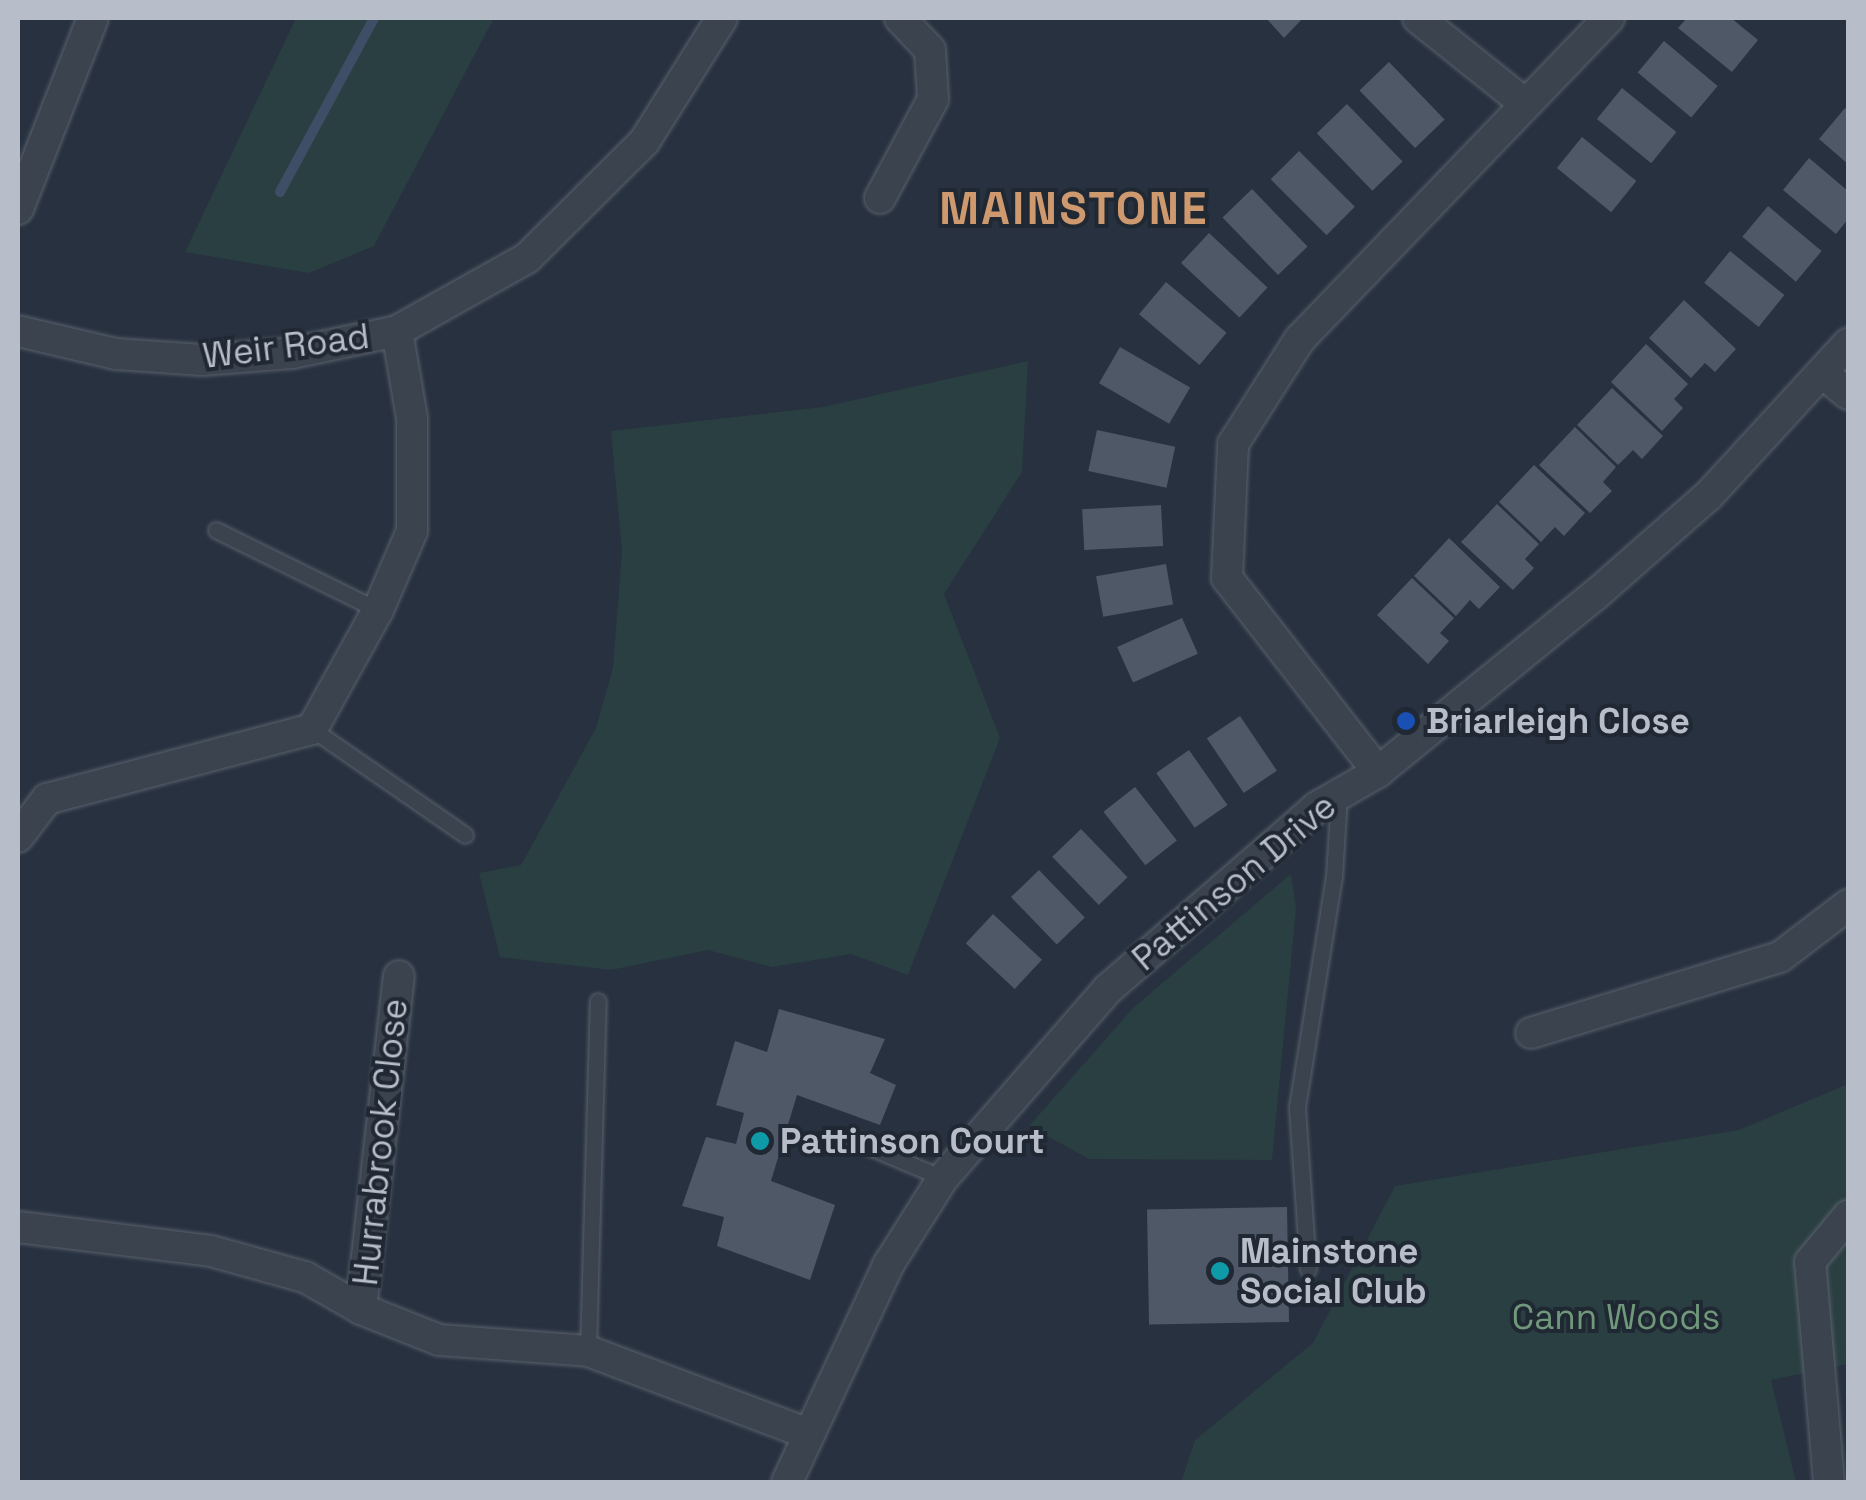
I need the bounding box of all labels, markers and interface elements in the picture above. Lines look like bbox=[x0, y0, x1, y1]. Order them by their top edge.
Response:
district label: MAINSTONE bbox=[939, 182, 1209, 236]
street label: Weir Road bbox=[200, 315, 372, 377]
place label: Briarleigh Close bbox=[1426, 700, 1690, 742]
marker: Briarleigh Close bbox=[1395, 710, 1417, 732]
street label: Pattinson Drive bbox=[1124, 785, 1344, 979]
street label: Hurrabrook Close bbox=[344, 996, 416, 1288]
place label: Pattinson Court bbox=[780, 1120, 1045, 1162]
marker: Pattinson Court bbox=[749, 1130, 771, 1152]
place label: Mainstone Social Club bbox=[1240, 1230, 1427, 1312]
marker: Mainstone Social Club bbox=[1209, 1260, 1231, 1282]
park label: Cann Woods bbox=[1512, 1296, 1720, 1338]

